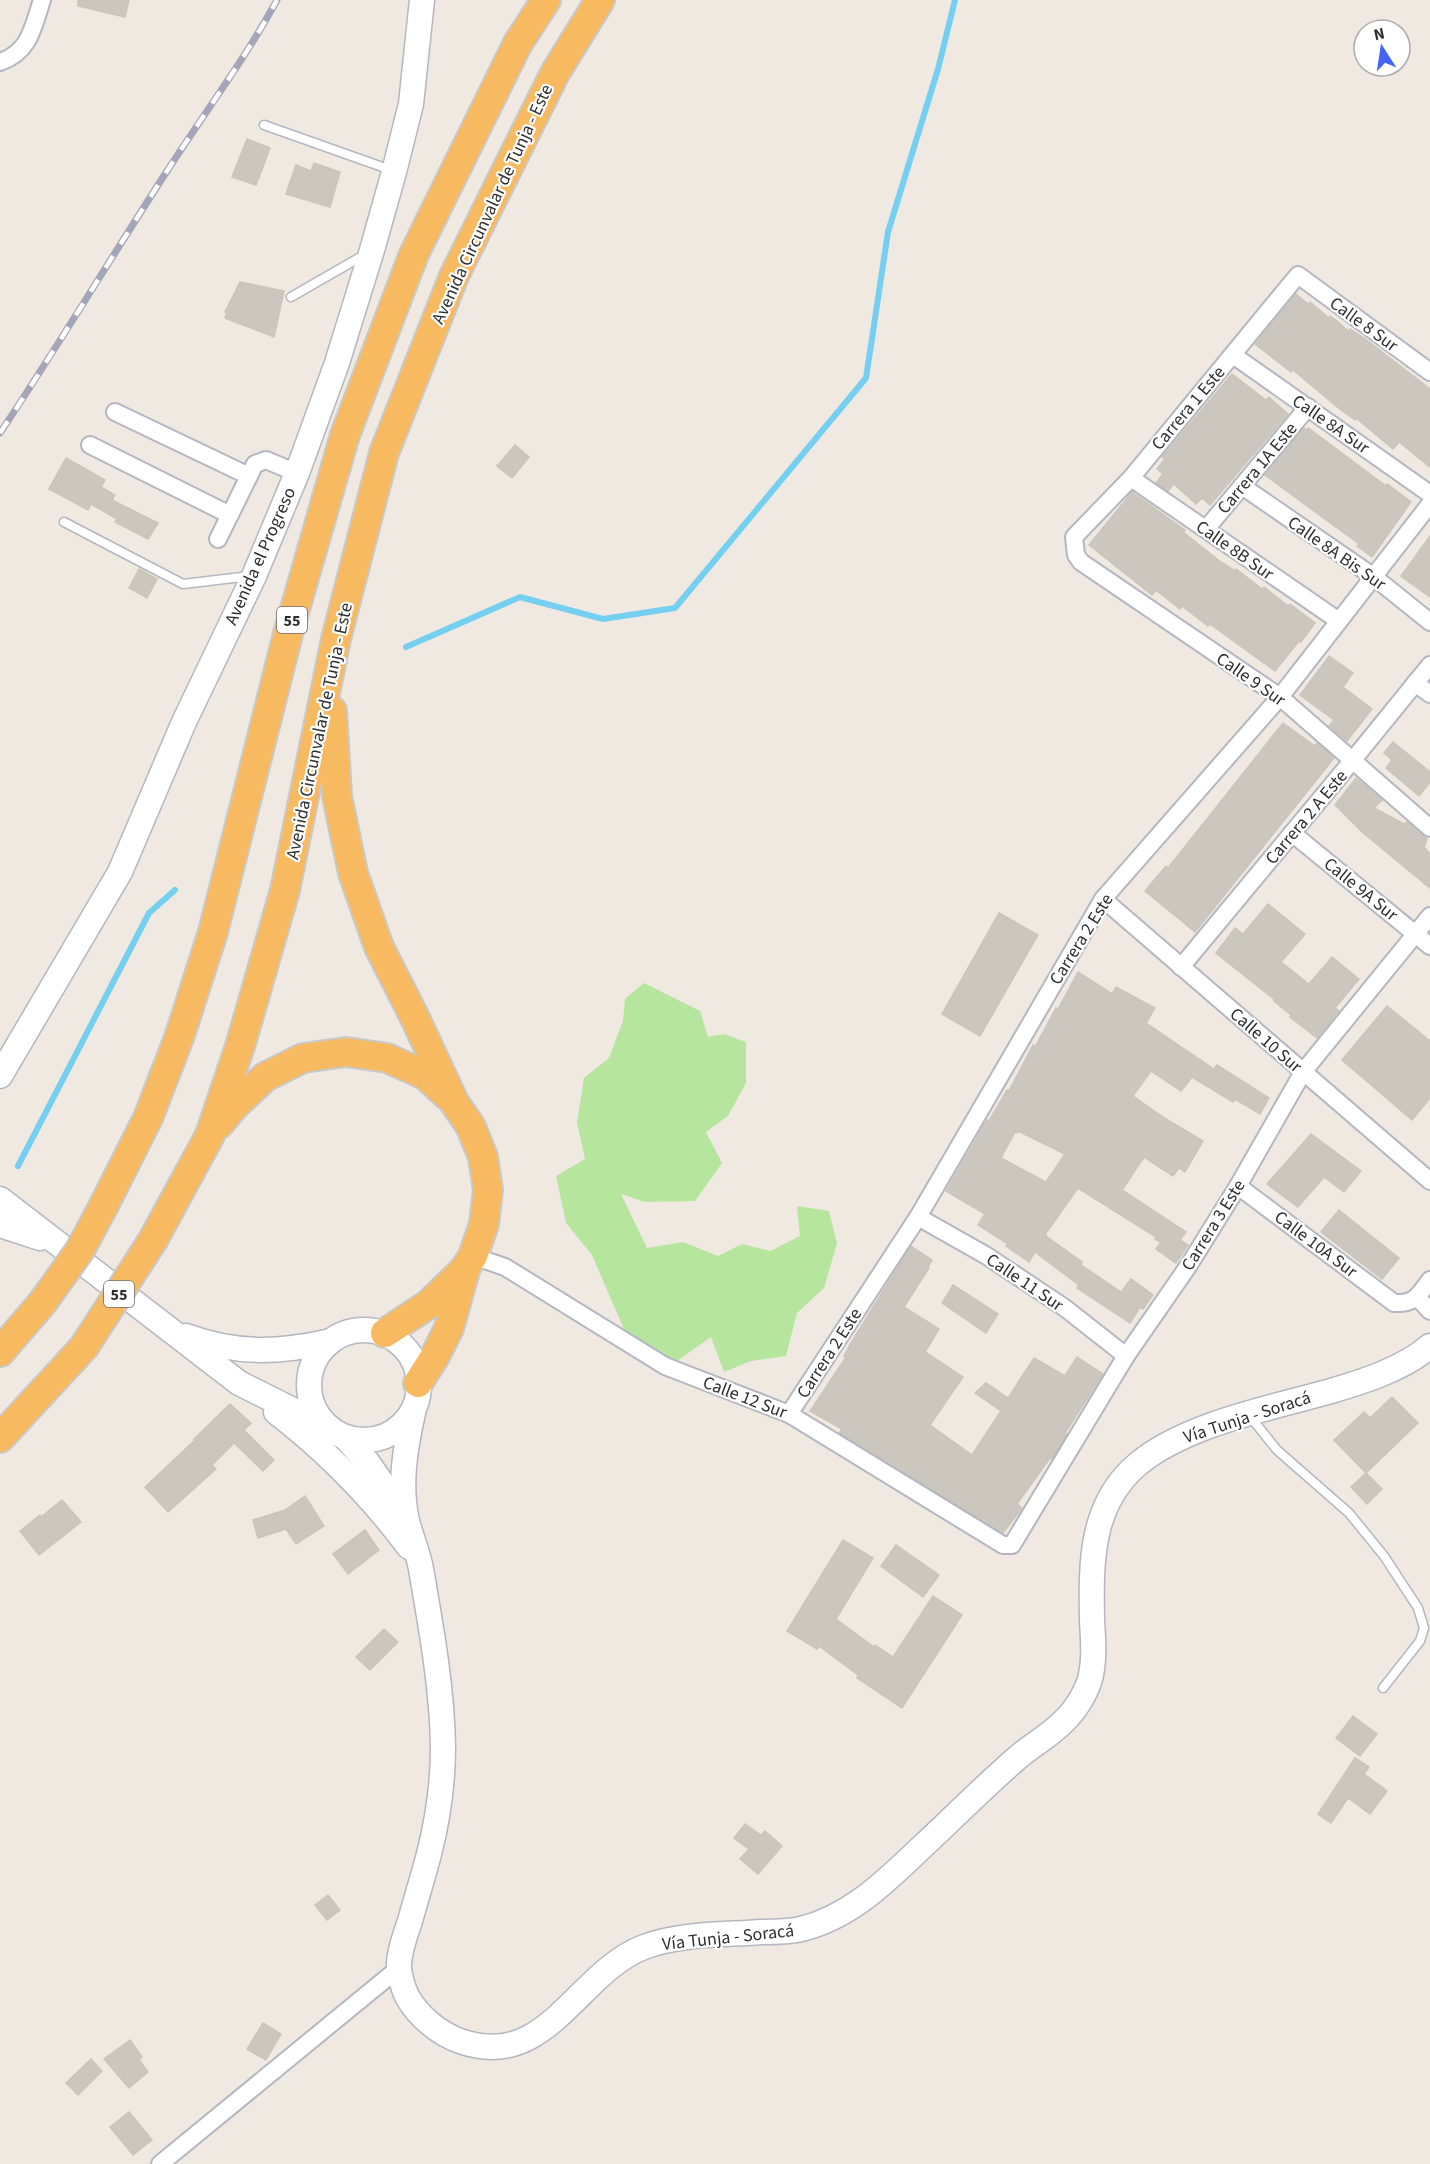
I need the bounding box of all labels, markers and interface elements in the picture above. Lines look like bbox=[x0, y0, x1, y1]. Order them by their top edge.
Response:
north arrow bbox=[1352, 18, 1412, 78]
text: N bbox=[1372, 22, 1387, 46]
street label: Avenida Circunvalar de Tunja - Este bbox=[426, 80, 559, 328]
street label: Calle 8 Sur bbox=[1324, 291, 1404, 358]
street label: Carrera 1 Este bbox=[1146, 361, 1231, 456]
street label: Calle 8A Sur bbox=[1287, 389, 1375, 461]
street label: Carrera 1A Este bbox=[1212, 417, 1303, 520]
street label: Avenida el Progreso bbox=[219, 483, 302, 629]
street label: Calle 8A Bis Sur bbox=[1282, 510, 1392, 597]
street label: Calle 8B Sur bbox=[1191, 514, 1279, 587]
street label: Avenida Circunvalar de Tunja - Este bbox=[280, 600, 359, 862]
road number: 55 bbox=[277, 607, 307, 633]
street label: Calle 9 Sur bbox=[1211, 646, 1291, 713]
street label: Carrera 2 A Este bbox=[1259, 765, 1353, 870]
street label: Calle 9A Sur bbox=[1318, 852, 1404, 928]
street label: Carrera 2 Este bbox=[1044, 889, 1119, 990]
street label: Calle 10 Sur bbox=[1224, 1002, 1308, 1079]
street label: Carrera 3 Este bbox=[1176, 1175, 1251, 1276]
street label: Calle 10A Sur bbox=[1269, 1205, 1363, 1284]
street label: Calle 11 Sur bbox=[981, 1247, 1069, 1318]
road number: 55 bbox=[104, 1281, 134, 1307]
street label: Carrera 2 Este bbox=[791, 1303, 868, 1403]
street label: Calle 12 Sur bbox=[699, 1370, 791, 1425]
street label: Vía Tunja - Soracá bbox=[1180, 1385, 1314, 1450]
street label: Vía Tunja - Soracá bbox=[661, 1918, 795, 1957]

